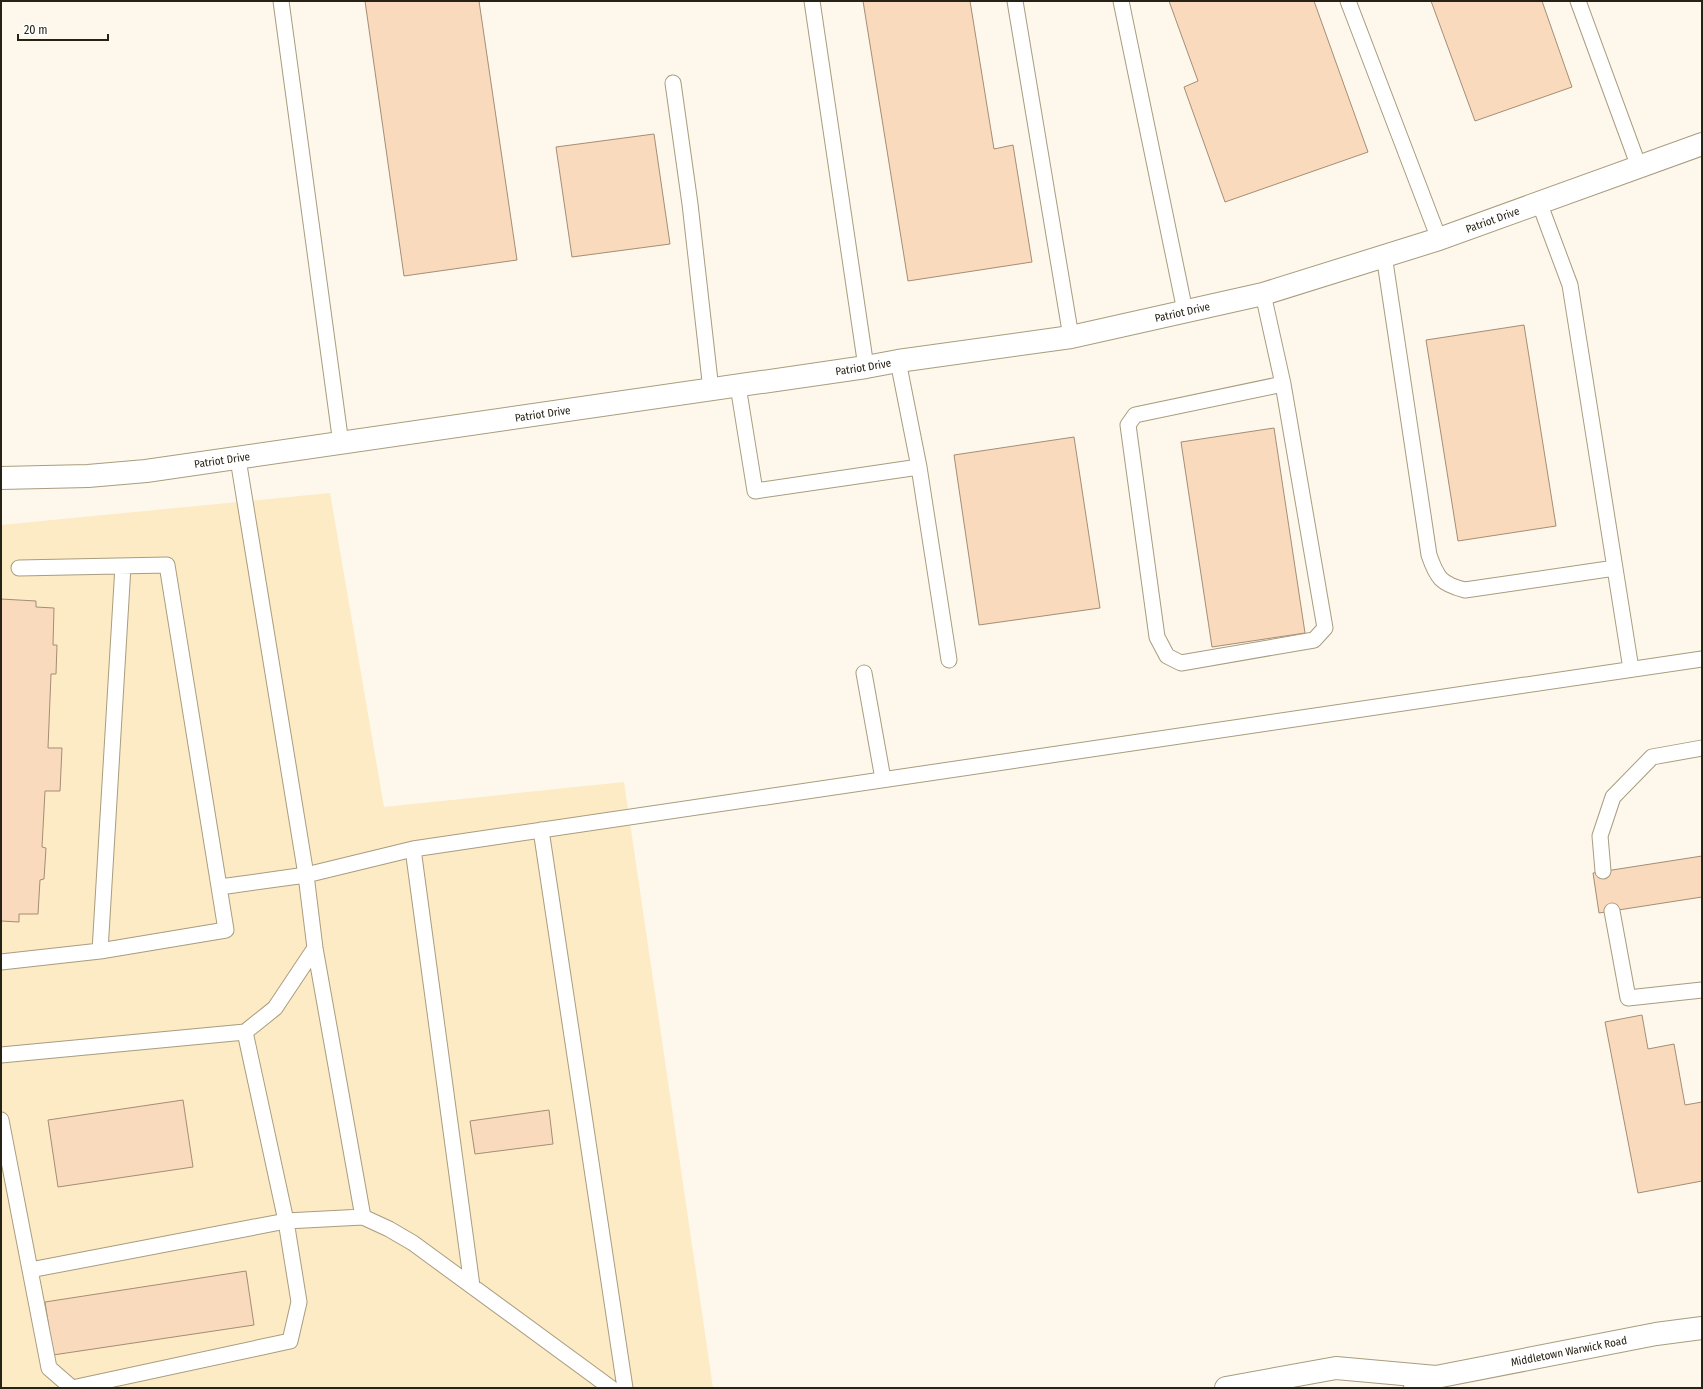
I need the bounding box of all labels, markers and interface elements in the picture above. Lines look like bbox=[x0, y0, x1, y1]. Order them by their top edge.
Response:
scale bar bbox=[18, 16, 108, 42]
text: 20 m bbox=[24, 23, 48, 37]
street label: Patriot Drive bbox=[1464, 204, 1521, 236]
street label: Patriot Drive bbox=[1154, 300, 1211, 325]
street label: Patriot Drive bbox=[835, 356, 892, 378]
street label: Patriot Drive bbox=[514, 404, 571, 425]
street label: Patriot Drive bbox=[193, 450, 251, 471]
street label: Middletown Warwick Road bbox=[1510, 1334, 1628, 1369]

